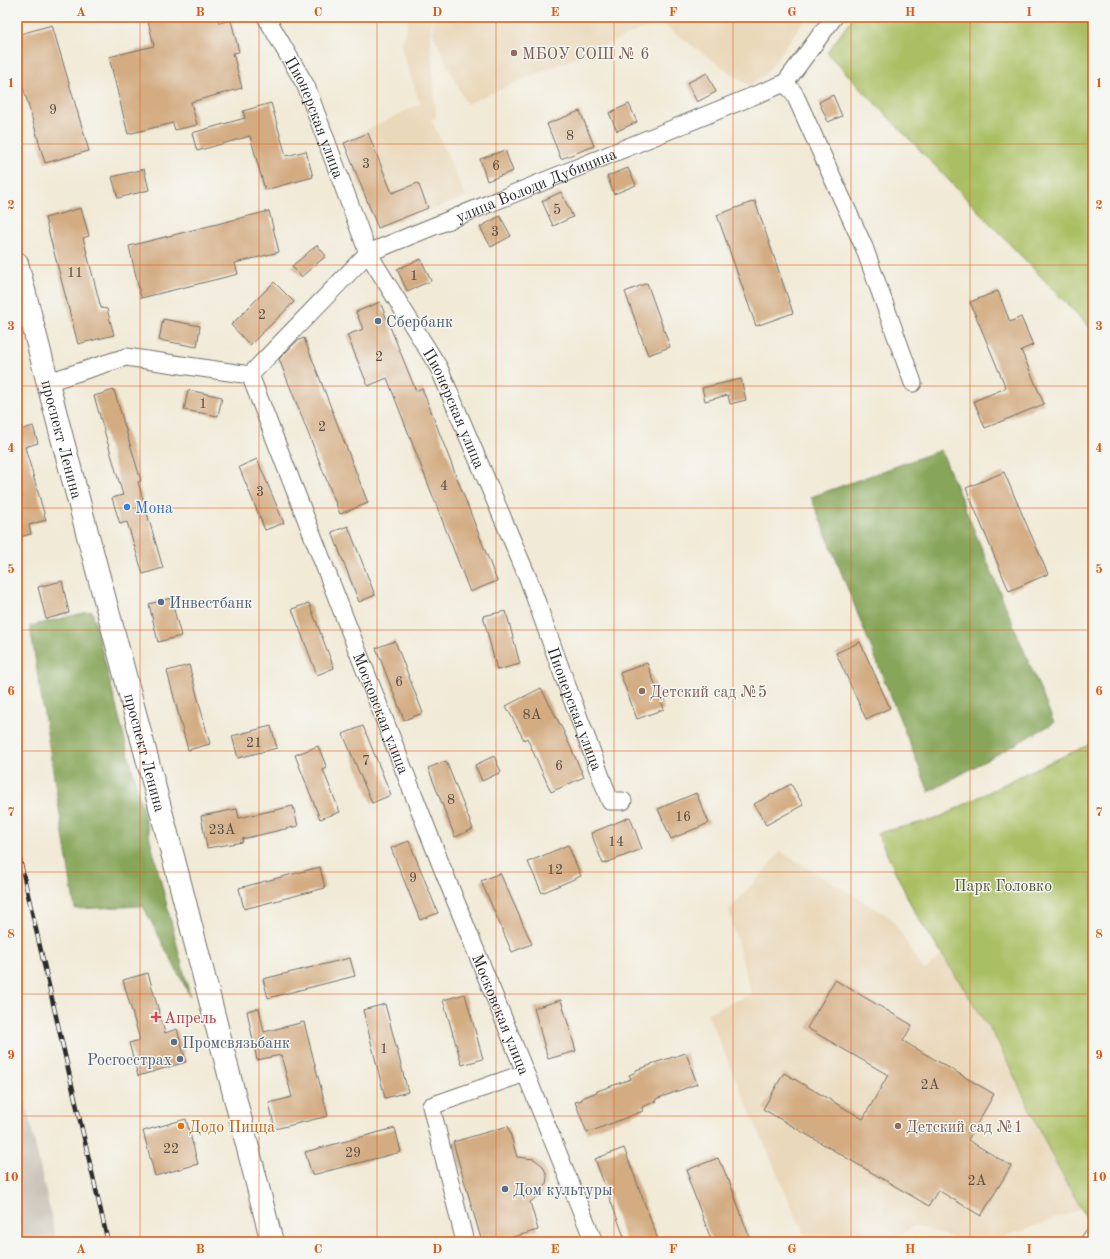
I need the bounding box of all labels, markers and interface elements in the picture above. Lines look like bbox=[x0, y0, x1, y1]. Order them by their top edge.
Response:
text: A bbox=[76, 6, 86, 19]
text: B bbox=[195, 6, 205, 19]
text: C bbox=[314, 6, 322, 19]
text: D bbox=[432, 6, 442, 19]
text: E bbox=[551, 6, 560, 19]
text: F bbox=[669, 6, 678, 19]
text: G bbox=[787, 6, 797, 19]
text: H bbox=[905, 6, 916, 19]
text: I bbox=[1026, 6, 1032, 19]
place label: МБОУ СОШ № 6 bbox=[522, 47, 650, 63]
marker: МБОУ СОШ № 6 bbox=[509, 48, 519, 58]
street label: Пионерская улица bbox=[281, 55, 346, 181]
text: 1 bbox=[7, 77, 15, 90]
text: 1 bbox=[1095, 77, 1103, 90]
house number: 9 bbox=[49, 103, 57, 117]
house number: 8 bbox=[566, 129, 574, 143]
street label: улица Володи Дубинина bbox=[454, 147, 619, 226]
house number: 3 bbox=[362, 157, 370, 171]
house number: 6 bbox=[492, 159, 500, 173]
text: 2 bbox=[7, 199, 15, 212]
text: 2 bbox=[1095, 199, 1103, 212]
house number: 5 bbox=[553, 203, 561, 217]
house number: 3 bbox=[491, 225, 499, 239]
house number: 11 bbox=[67, 266, 83, 280]
house number: 1 bbox=[410, 269, 418, 283]
house number: 2 bbox=[258, 308, 266, 322]
place label: Сбербанк bbox=[386, 315, 453, 331]
marker: Сбербанк bbox=[373, 316, 383, 326]
text: 3 bbox=[7, 320, 15, 333]
text: 3 bbox=[1095, 320, 1103, 333]
street label: Пионерская улица bbox=[419, 346, 487, 472]
house number: 2 bbox=[375, 350, 383, 364]
street label: проспект Ленина bbox=[37, 379, 84, 501]
house number: 1 bbox=[199, 397, 207, 411]
house number: 2 bbox=[318, 420, 326, 434]
text: 4 bbox=[7, 442, 15, 455]
text: 4 bbox=[1095, 442, 1103, 455]
house number: 4 bbox=[440, 479, 448, 493]
house number: 3 bbox=[256, 485, 264, 499]
place label: Мона bbox=[135, 501, 173, 517]
marker: Мона bbox=[122, 502, 132, 512]
text: 5 bbox=[7, 563, 15, 576]
text: 5 bbox=[1095, 563, 1103, 576]
place label: Инвестбанк bbox=[169, 596, 252, 612]
marker: Инвестбанк bbox=[156, 597, 166, 607]
street label: Пионерская улица bbox=[544, 645, 604, 773]
street label: Московская улица bbox=[349, 651, 411, 777]
house number: 6 bbox=[395, 675, 403, 689]
text: 6 bbox=[7, 685, 15, 698]
place label: Детский сад №5 bbox=[650, 685, 767, 701]
text: 6 bbox=[1095, 685, 1103, 698]
marker: Детский сад №5 bbox=[637, 686, 647, 696]
street label: проспект Ленина bbox=[120, 692, 167, 814]
house number: 8А bbox=[523, 708, 542, 722]
house number: 21 bbox=[246, 736, 262, 750]
house number: 7 bbox=[362, 754, 370, 768]
house number: 6 bbox=[555, 759, 563, 773]
house number: 8 bbox=[447, 793, 455, 807]
text: 7 bbox=[7, 806, 15, 819]
text: 7 bbox=[1095, 806, 1103, 819]
house number: 16 bbox=[675, 810, 691, 824]
house number: 23А bbox=[209, 823, 236, 837]
house number: 14 bbox=[608, 835, 624, 849]
house number: 12 bbox=[547, 863, 563, 877]
house number: 9 bbox=[409, 871, 417, 885]
park label: Парк Головко bbox=[954, 879, 1052, 895]
text: 8 bbox=[7, 928, 15, 941]
text: 8 bbox=[1095, 928, 1103, 941]
street label: Московская улица bbox=[468, 952, 531, 1078]
place label: Апрель bbox=[164, 1011, 216, 1027]
marker: Апрель bbox=[151, 1012, 161, 1022]
place label: Промсвязьбанк bbox=[182, 1036, 290, 1052]
marker: Промсвязьбанк bbox=[169, 1037, 179, 1047]
house number: 1 bbox=[380, 1042, 388, 1056]
text: 9 bbox=[7, 1049, 15, 1062]
text: 9 bbox=[1095, 1049, 1103, 1062]
place label: Росгосстрах bbox=[87, 1053, 172, 1069]
marker: Росгосстрах bbox=[175, 1054, 185, 1064]
house number: 2А bbox=[921, 1078, 940, 1092]
place label: Додо Пицца bbox=[189, 1120, 275, 1136]
place label: Детский сад №1 bbox=[906, 1120, 1023, 1136]
marker: Додо Пицца bbox=[176, 1121, 186, 1131]
marker: Детский сад №1 bbox=[893, 1121, 903, 1131]
house number: 22 bbox=[163, 1142, 179, 1156]
house number: 29 bbox=[345, 1146, 361, 1160]
text: 10 bbox=[3, 1171, 19, 1184]
text: 10 bbox=[1091, 1171, 1107, 1184]
house number: 2А bbox=[968, 1174, 987, 1188]
place label: Дом культуры bbox=[513, 1183, 613, 1199]
marker: Дом культуры bbox=[500, 1184, 510, 1194]
text: A bbox=[76, 1243, 86, 1256]
text: B bbox=[195, 1243, 205, 1256]
text: C bbox=[314, 1243, 322, 1256]
text: D bbox=[432, 1243, 442, 1256]
text: E bbox=[551, 1243, 560, 1256]
text: F bbox=[669, 1243, 678, 1256]
text: G bbox=[787, 1243, 797, 1256]
text: H bbox=[905, 1243, 916, 1256]
text: I bbox=[1026, 1243, 1032, 1256]

